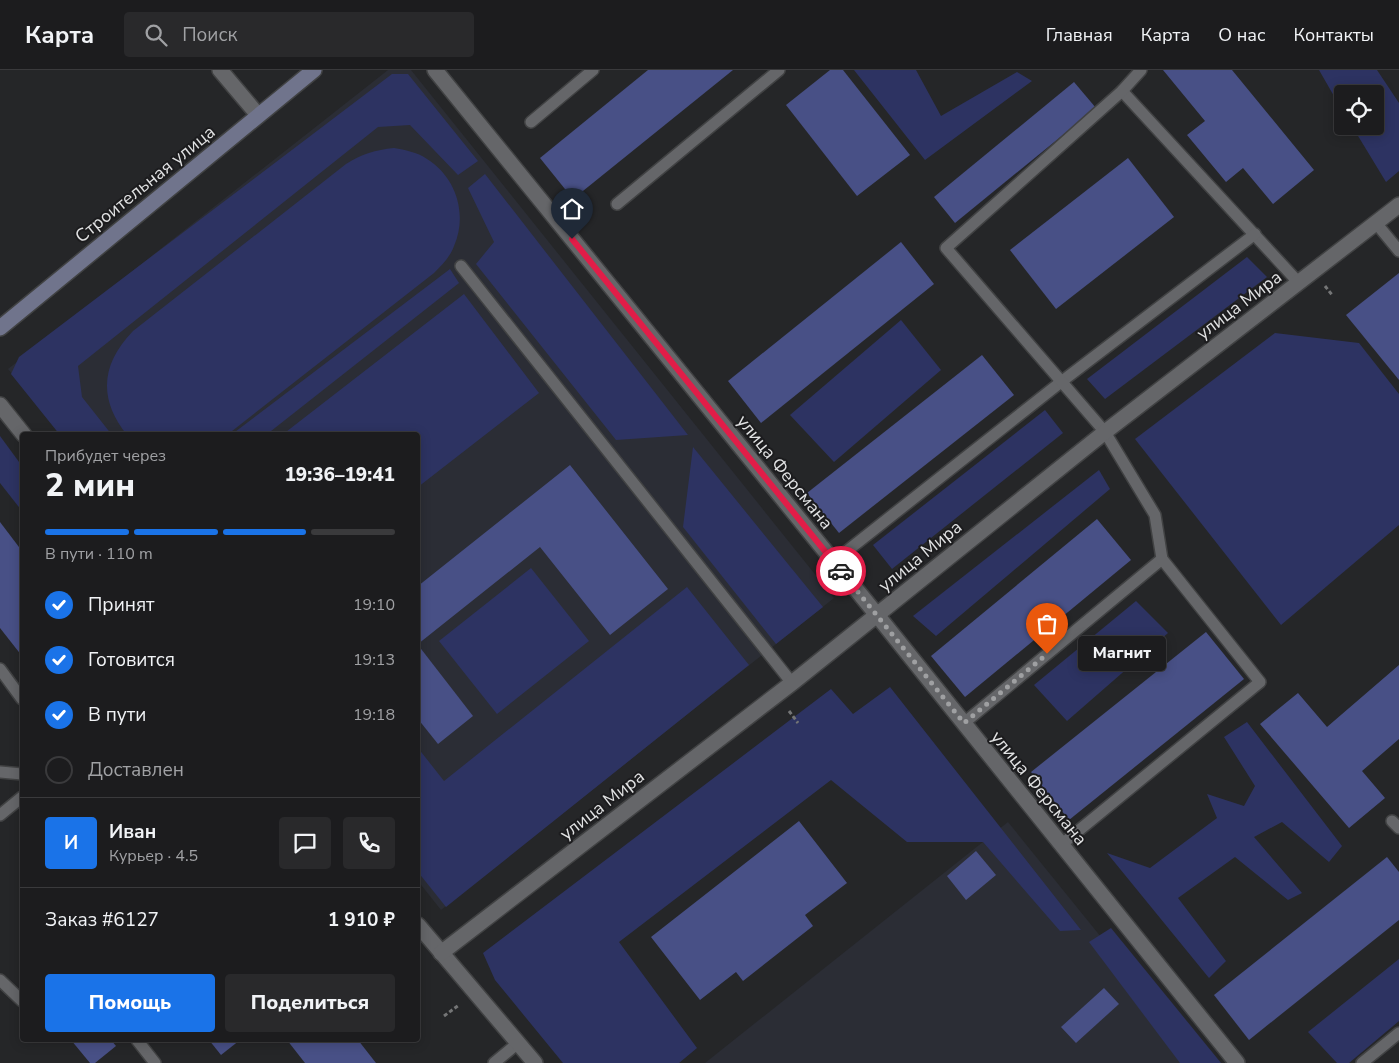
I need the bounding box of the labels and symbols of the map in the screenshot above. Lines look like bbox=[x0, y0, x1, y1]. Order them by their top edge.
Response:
street label: Строительная улица bbox=[70, 120, 220, 248]
pin bbox=[551, 188, 593, 239]
street label: улица Мира bbox=[1191, 265, 1287, 345]
street label: улица Ферсмана bbox=[731, 410, 839, 534]
street label: улица Мира bbox=[873, 515, 967, 597]
courier bbox=[816, 546, 866, 596]
pin bbox=[1026, 603, 1068, 654]
callout: Магнит bbox=[1077, 636, 1164, 672]
street label: улица Ферсмана bbox=[985, 726, 1093, 850]
street label: улица Мира bbox=[555, 764, 649, 846]

